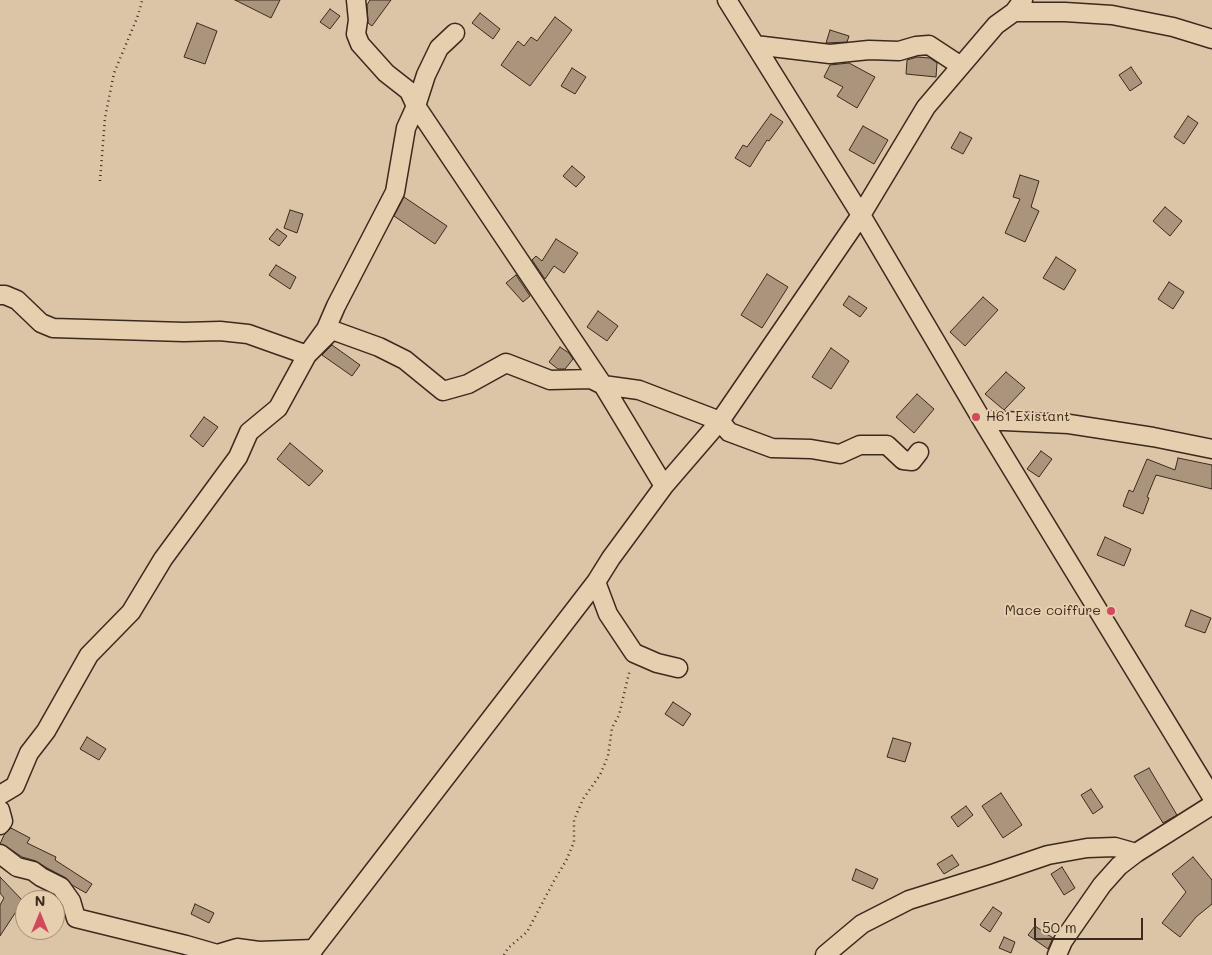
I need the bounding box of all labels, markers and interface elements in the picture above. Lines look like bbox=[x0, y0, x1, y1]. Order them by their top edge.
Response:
place label: H61 Existant bbox=[986, 409, 1070, 425]
marker: H61 Existant bbox=[970, 411, 982, 423]
place label: Mace coiffure bbox=[1005, 603, 1101, 619]
marker: Mace coiffure bbox=[1105, 605, 1117, 617]
north arrow bbox=[15, 890, 65, 940]
text: N bbox=[35, 891, 45, 910]
scale bar bbox=[1037, 908, 1146, 940]
text: 50 m bbox=[1042, 917, 1077, 937]

